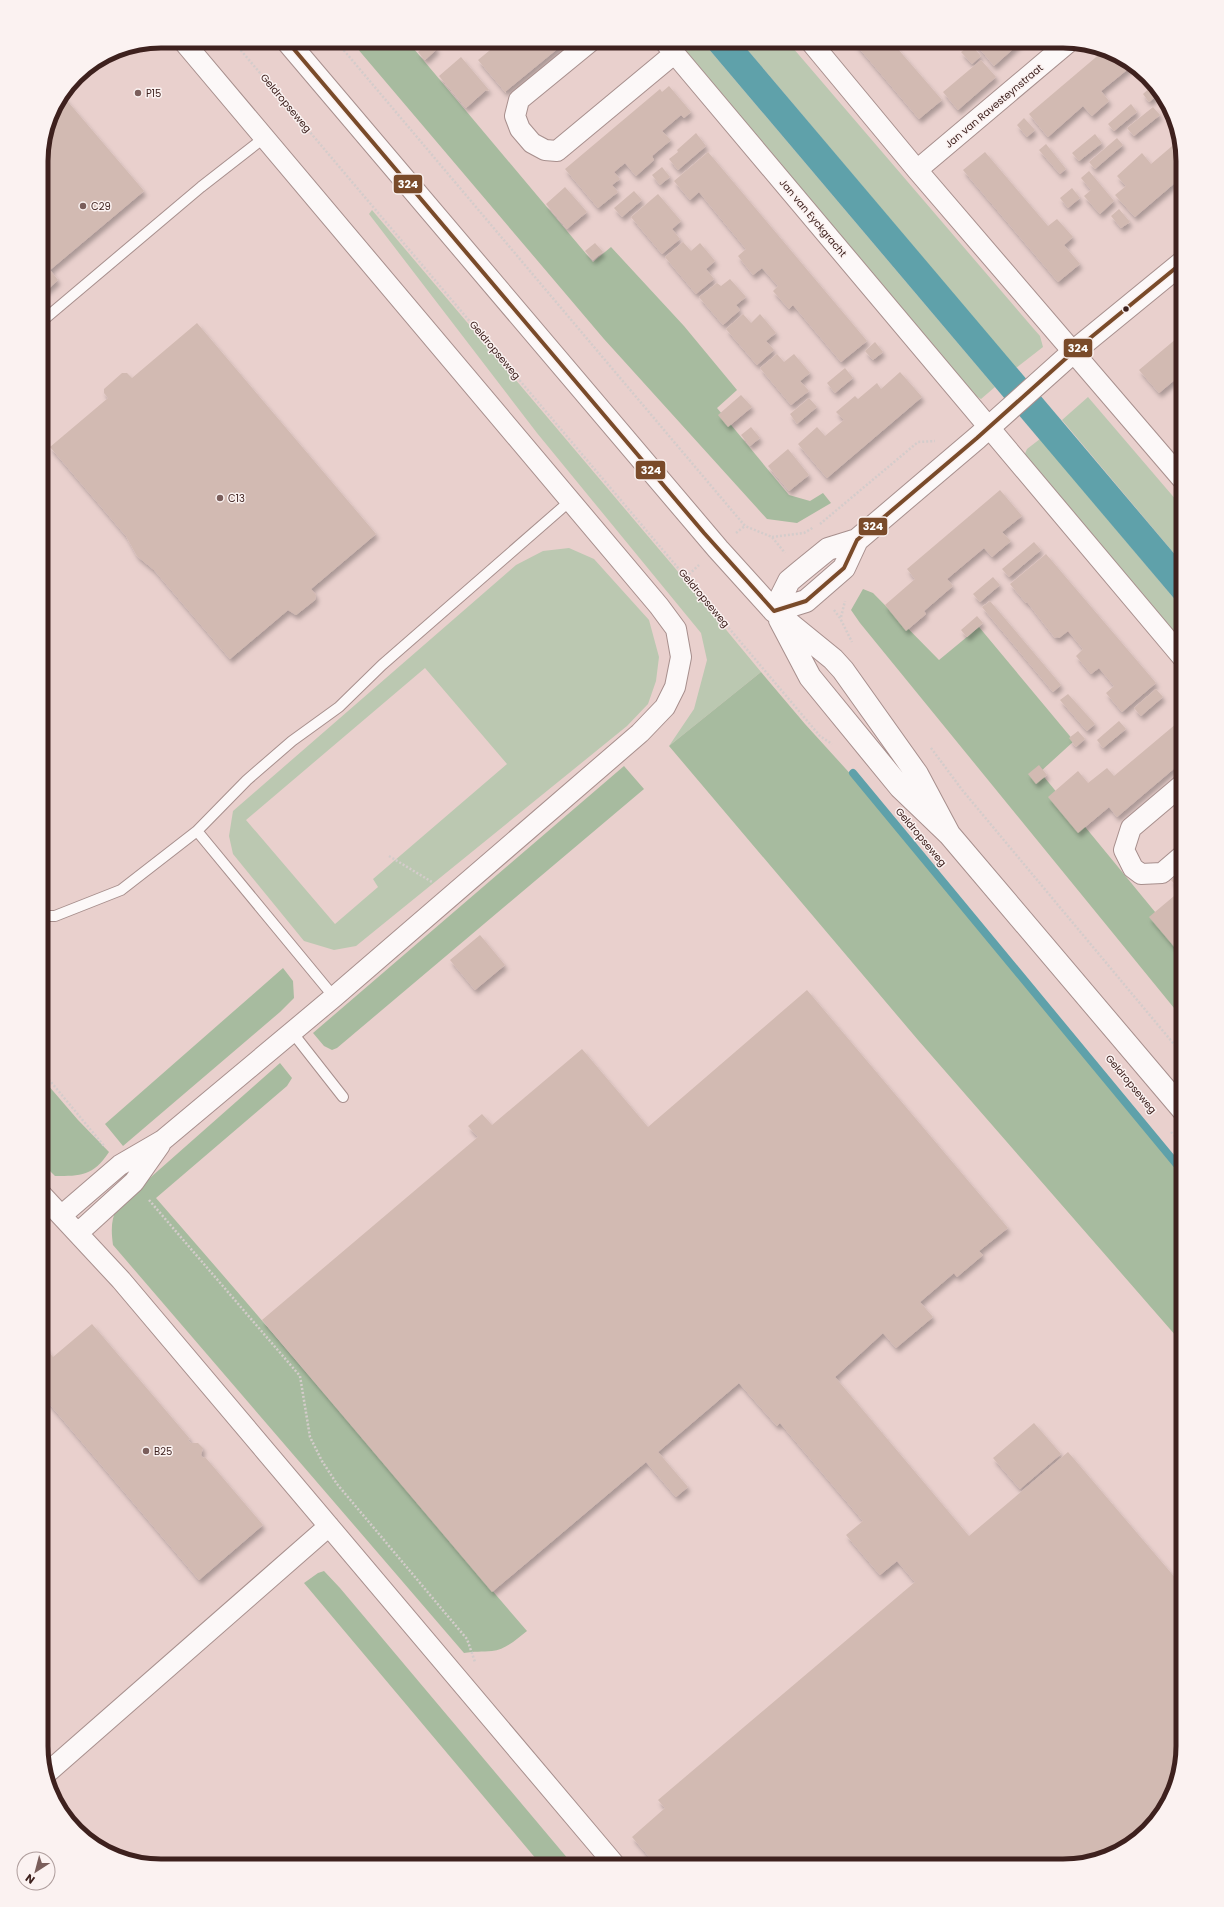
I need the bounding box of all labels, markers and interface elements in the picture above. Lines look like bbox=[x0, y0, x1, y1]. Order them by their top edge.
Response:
street label: Jan van Ravesteynstraat bbox=[942, 60, 1047, 152]
street label: Geldropseweg bbox=[257, 70, 315, 136]
place label: P15 bbox=[146, 86, 161, 101]
marker: P15 bbox=[133, 88, 143, 98]
line badge: 324 bbox=[393, 174, 423, 194]
text: 324 bbox=[398, 176, 419, 192]
street label: Jan van Eyckgracht bbox=[776, 176, 850, 261]
place label: C29 bbox=[91, 199, 111, 214]
marker: C29 bbox=[78, 201, 88, 211]
unlabelled marker bbox=[1121, 304, 1131, 314]
street label: Geldropseweg bbox=[466, 317, 524, 383]
line badge: 324 bbox=[1063, 338, 1093, 358]
text: 324 bbox=[1068, 340, 1089, 356]
line badge: 324 bbox=[635, 460, 666, 480]
text: 324 bbox=[641, 462, 662, 478]
place label: C13 bbox=[228, 491, 245, 506]
marker: C13 bbox=[215, 493, 225, 503]
line badge: 324 bbox=[858, 517, 888, 536]
text: 324 bbox=[863, 518, 884, 534]
street label: Geldropseweg bbox=[675, 565, 733, 631]
street label: Geldropseweg bbox=[892, 804, 950, 870]
street label: Geldropseweg bbox=[1102, 1051, 1160, 1117]
place label: B25 bbox=[154, 1444, 172, 1459]
marker: B25 bbox=[141, 1446, 151, 1456]
north arrow bbox=[16, 1851, 56, 1891]
text: N bbox=[22, 1870, 38, 1888]

